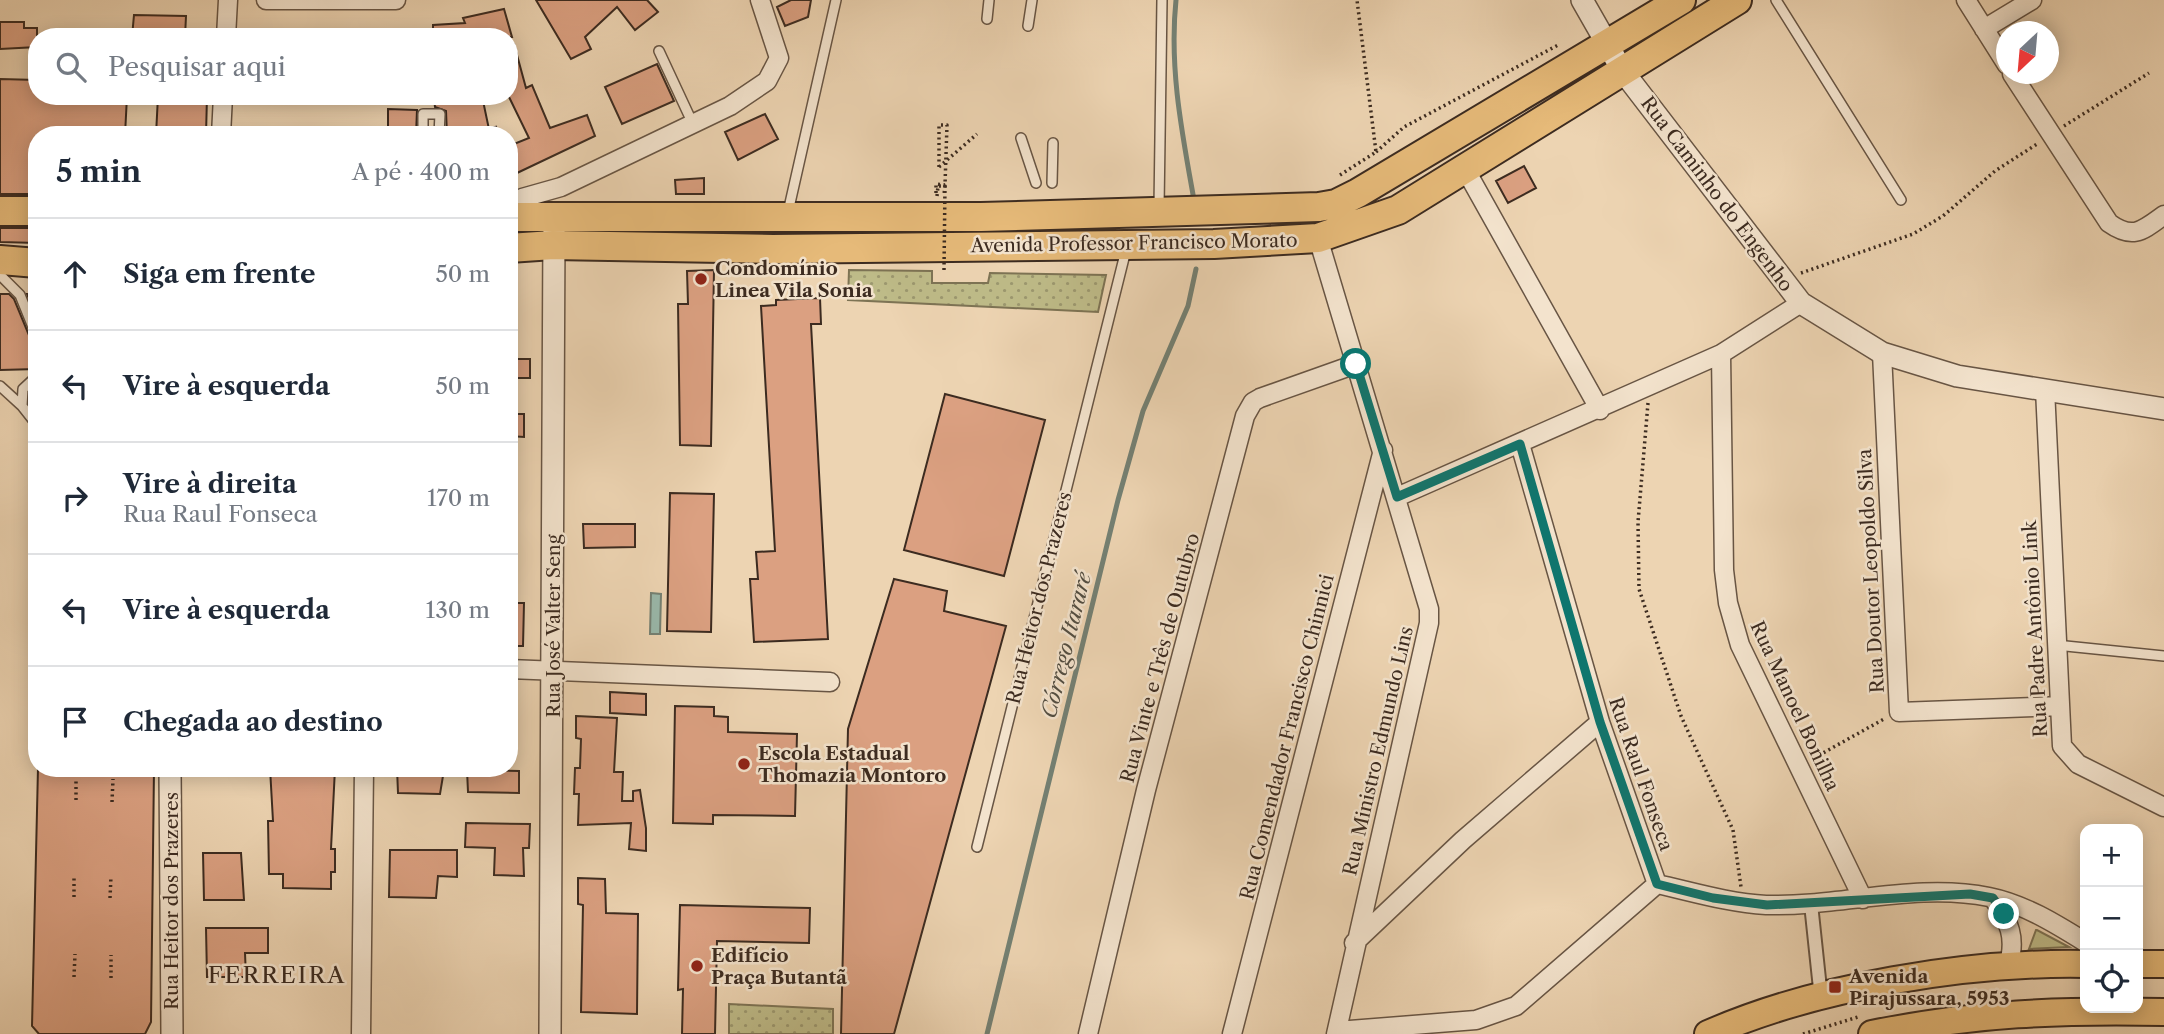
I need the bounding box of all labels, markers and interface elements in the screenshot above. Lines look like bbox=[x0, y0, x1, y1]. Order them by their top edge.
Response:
north arrow bbox=[1996, 21, 2059, 84]
search box bbox=[28, 28, 518, 105]
icon: search bbox=[52, 48, 90, 86]
text: Pesquisar aqui bbox=[108, 51, 286, 83]
street label: Rua Caminho do Engenho bbox=[1636, 92, 1798, 296]
text: 5 min bbox=[56, 153, 141, 190]
text: A pé · 400 m bbox=[352, 158, 490, 186]
street label: Avenida Professor Francisco Morato bbox=[969, 229, 1298, 257]
icon: ahead bbox=[56, 255, 94, 293]
place label: Condomínio Linea Vila Sonia bbox=[715, 257, 874, 302]
text: Siga em frente bbox=[123, 258, 316, 290]
text: 50 m bbox=[435, 260, 490, 288]
marker: Condomínio Linea Vila Sonia bbox=[693, 271, 709, 287]
route start bbox=[1340, 348, 1371, 379]
icon: left bbox=[56, 367, 94, 405]
text: Vire à esquerda bbox=[123, 370, 330, 402]
text: 50 m bbox=[435, 372, 490, 400]
street label: Rua Doutor Leopoldo Silva bbox=[1853, 448, 1889, 694]
text: Vire à direita bbox=[123, 468, 297, 500]
icon: right bbox=[56, 479, 94, 517]
text: 170 m bbox=[427, 484, 490, 512]
street label: Rua Heitor dos Prazeres bbox=[1001, 489, 1077, 707]
text: Rua Raul Fonseca bbox=[123, 500, 318, 528]
street label: Rua Padre Antônio Link bbox=[2018, 519, 2052, 738]
street label: Rua Vinte e Três de Outubro bbox=[1116, 531, 1204, 785]
street label: Rua José Valter Seng bbox=[542, 533, 565, 718]
water label: Córrego Itararé bbox=[1036, 568, 1097, 720]
street label: Rua Comendador Francisco Chinnici bbox=[1235, 571, 1339, 902]
icon: left bbox=[56, 591, 94, 629]
text: Vire à esquerda bbox=[123, 594, 330, 626]
text: 130 m bbox=[426, 596, 490, 624]
street label: Rua Manoel Bonilha bbox=[1746, 618, 1844, 794]
street label: Rua Ministro Edmundo Lins bbox=[1338, 624, 1418, 878]
street label: Rua Raul Fonseca bbox=[1604, 694, 1678, 854]
icon: arrive bbox=[56, 703, 94, 741]
text: Chegada ao destino bbox=[123, 706, 383, 738]
place label: Escola Estadual Thomazia Montoro bbox=[758, 742, 946, 787]
marker: Escola Estadual Thomazia Montoro bbox=[736, 756, 752, 772]
street label: Rua Heitor dos Prazeres bbox=[160, 792, 183, 1010]
map controls bbox=[2080, 824, 2143, 1013]
button: + bbox=[2080, 824, 2143, 887]
button: − bbox=[2080, 887, 2143, 950]
route end bbox=[1988, 898, 2019, 929]
place label: Edifício Praça Butantã bbox=[711, 944, 848, 989]
button: locate bbox=[2080, 950, 2143, 1013]
marker: Edifício Praça Butantã bbox=[689, 958, 705, 974]
district label: FERREIRA bbox=[208, 961, 346, 989]
place label: Avenida Pirajussara, 5953 bbox=[1848, 965, 2010, 1010]
marker: Avenida Pirajussara, 5953 bbox=[1827, 979, 1843, 995]

